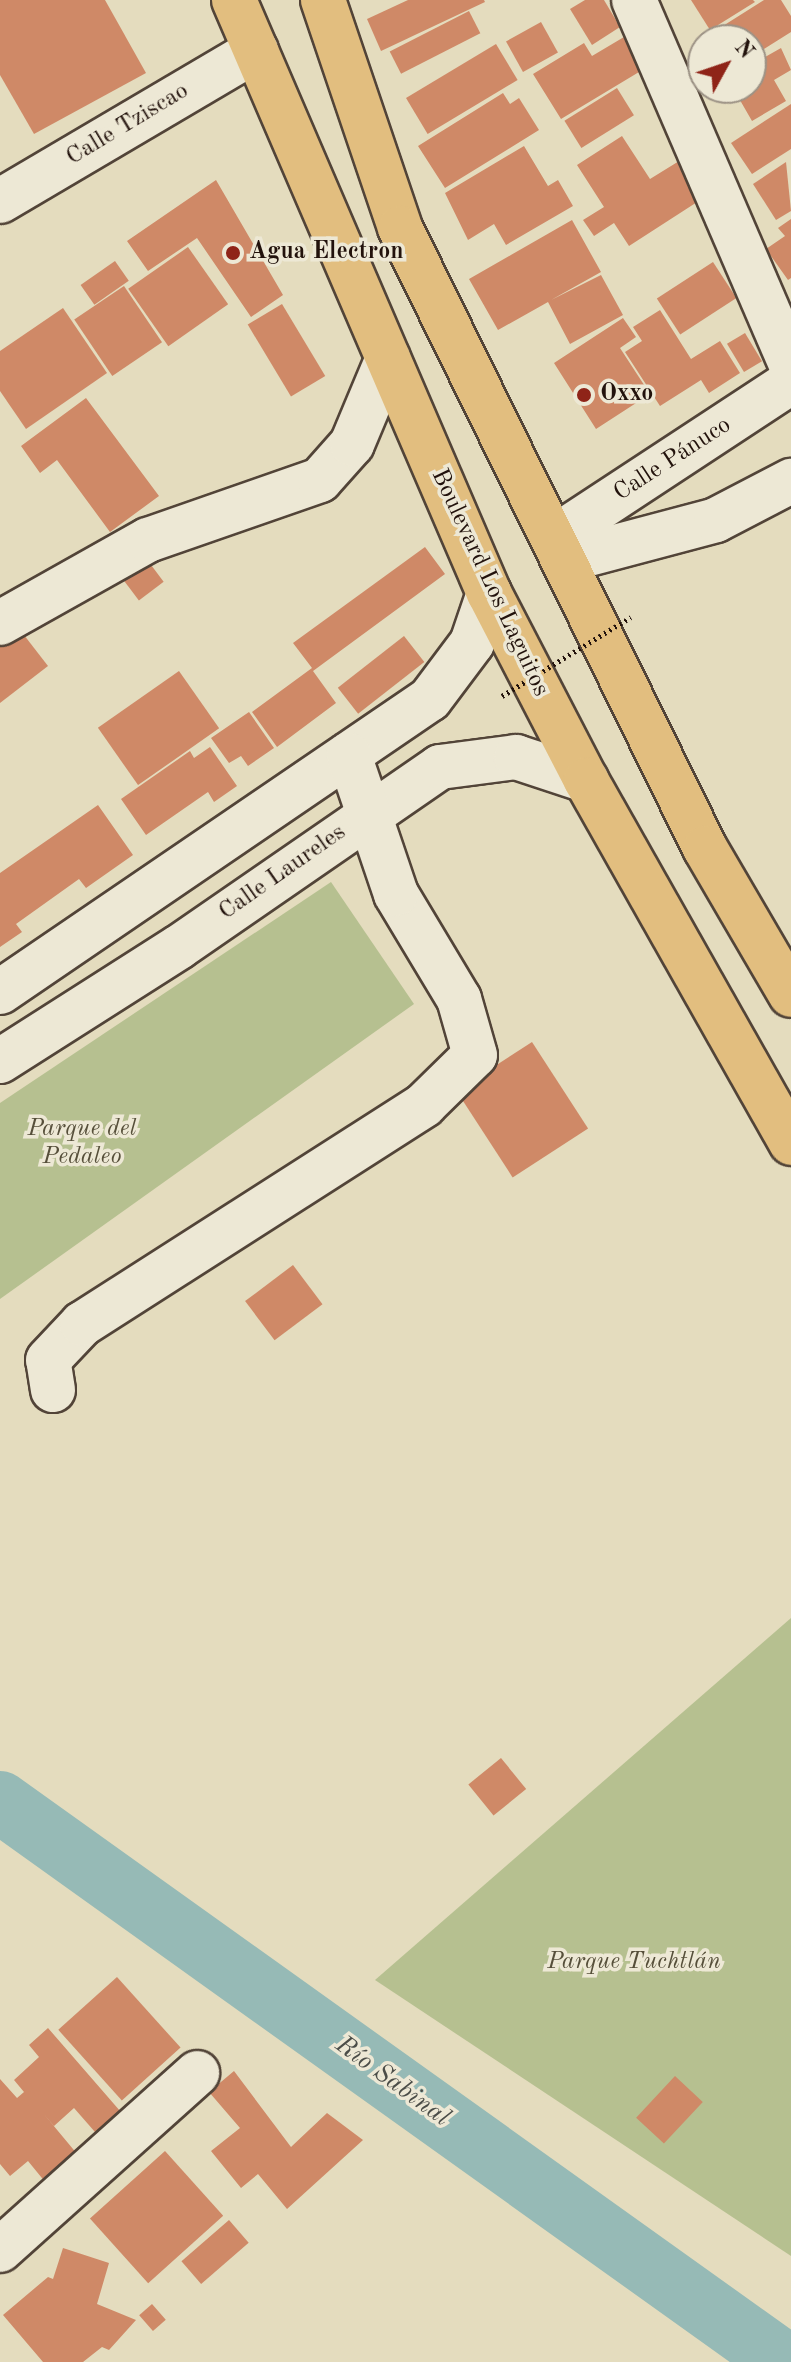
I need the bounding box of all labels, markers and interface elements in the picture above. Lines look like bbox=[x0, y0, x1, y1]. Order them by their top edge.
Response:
north arrow bbox=[687, 24, 767, 104]
text: N bbox=[730, 36, 758, 63]
street label: Calle Tziscao bbox=[62, 77, 194, 173]
place label: Agua Electron bbox=[249, 239, 404, 267]
marker: Agua Electron bbox=[224, 244, 242, 262]
place label: Oxxo bbox=[600, 381, 653, 409]
marker: Oxxo bbox=[575, 386, 593, 404]
street label: Calle Pánuco bbox=[609, 411, 737, 509]
street label: Boulevard Los Laguitos bbox=[424, 465, 554, 701]
street label: Calle Laureles bbox=[214, 819, 352, 927]
park label: Parque del Pedaleo bbox=[27, 1116, 137, 1172]
park label: Parque Tuchtlán bbox=[547, 1949, 721, 1977]
water label: Río Sabinal bbox=[329, 2030, 455, 2134]

